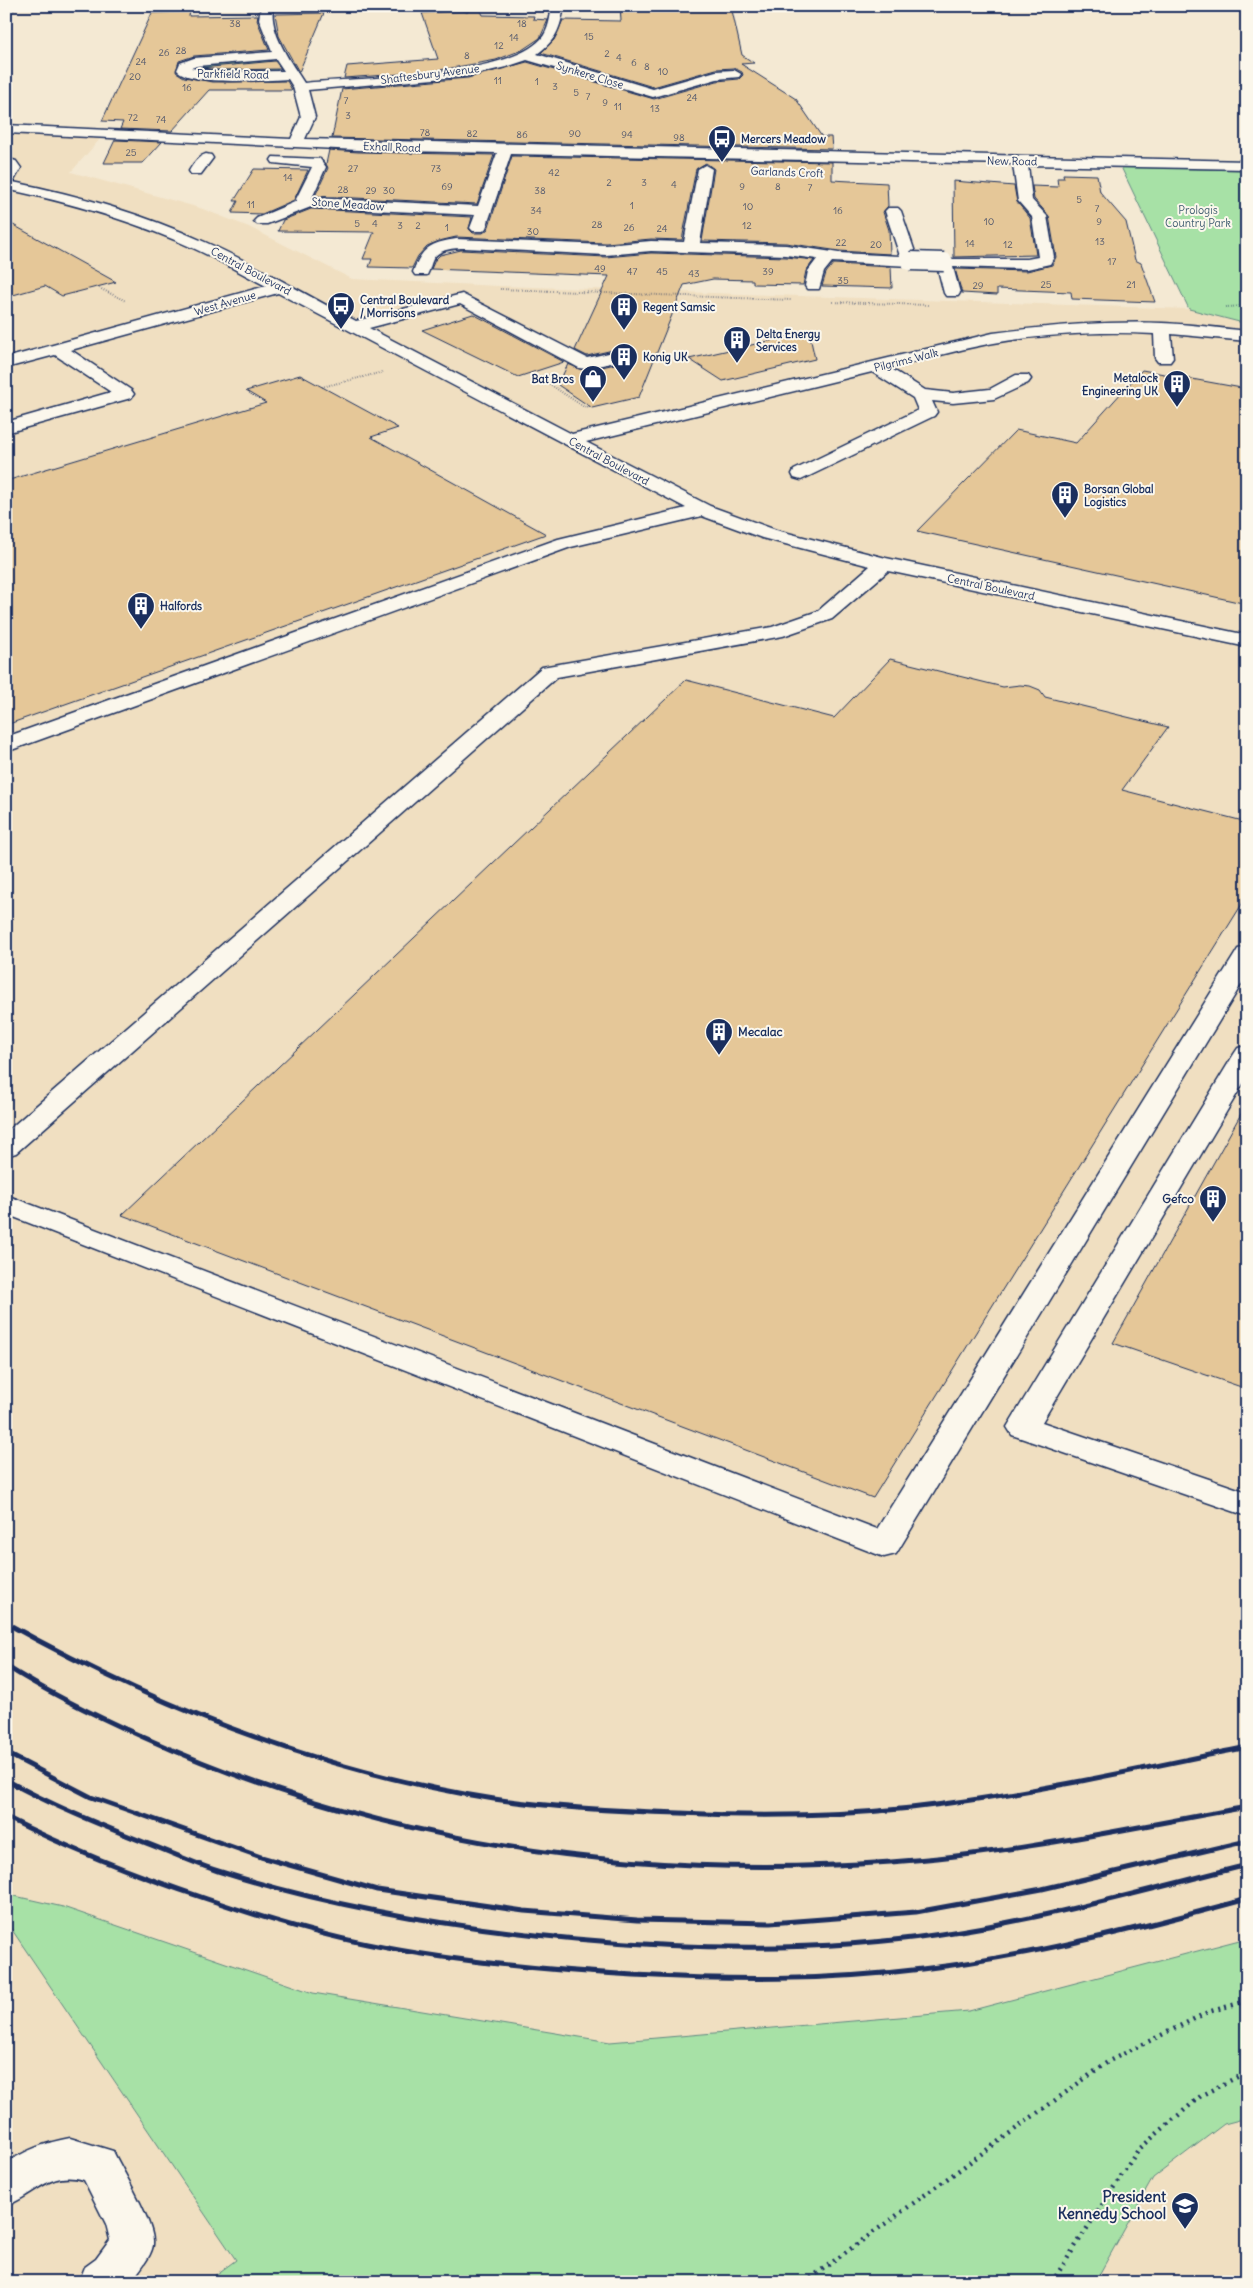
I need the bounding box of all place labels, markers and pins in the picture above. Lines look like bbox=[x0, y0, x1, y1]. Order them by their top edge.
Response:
bus stop icon: Mercers Meadow bbox=[707, 124, 737, 163]
place label: Mercers Meadow bbox=[741, 132, 826, 146]
bus stop icon: Central Boulevard / Morrisons bbox=[326, 291, 356, 330]
building icon: Regent Samsic bbox=[609, 292, 639, 331]
place label: Central Boulevard / Morrisons bbox=[360, 293, 450, 320]
place label: Regent Samsic bbox=[643, 300, 716, 315]
building icon: Delta Energy Services bbox=[722, 325, 752, 364]
place label: Delta Energy Services bbox=[756, 327, 820, 354]
building icon: Konig UK bbox=[609, 342, 639, 381]
place label: Konig UK bbox=[643, 350, 688, 365]
shop icon: Bat Bros bbox=[578, 364, 608, 403]
building icon: Metalock Engineering UK bbox=[1162, 369, 1192, 408]
place label: Metalock Engineering UK bbox=[1082, 371, 1158, 399]
place label: Bat Bros bbox=[531, 372, 574, 386]
building icon: Borsan Global Logistics bbox=[1050, 480, 1080, 519]
place label: Borsan Global Logistics bbox=[1084, 482, 1154, 510]
building icon: Halfords bbox=[126, 591, 156, 630]
place label: Halfords bbox=[160, 599, 202, 613]
building icon: Mecalac bbox=[704, 1017, 734, 1056]
place label: Mecalac bbox=[738, 1024, 783, 1039]
building icon: Gefco bbox=[1198, 1184, 1228, 1223]
place label: Gefco bbox=[1162, 1191, 1194, 1206]
place label: President Kennedy School bbox=[1058, 2187, 1167, 2224]
school or university icon: President Kennedy School bbox=[1170, 2191, 1200, 2230]

